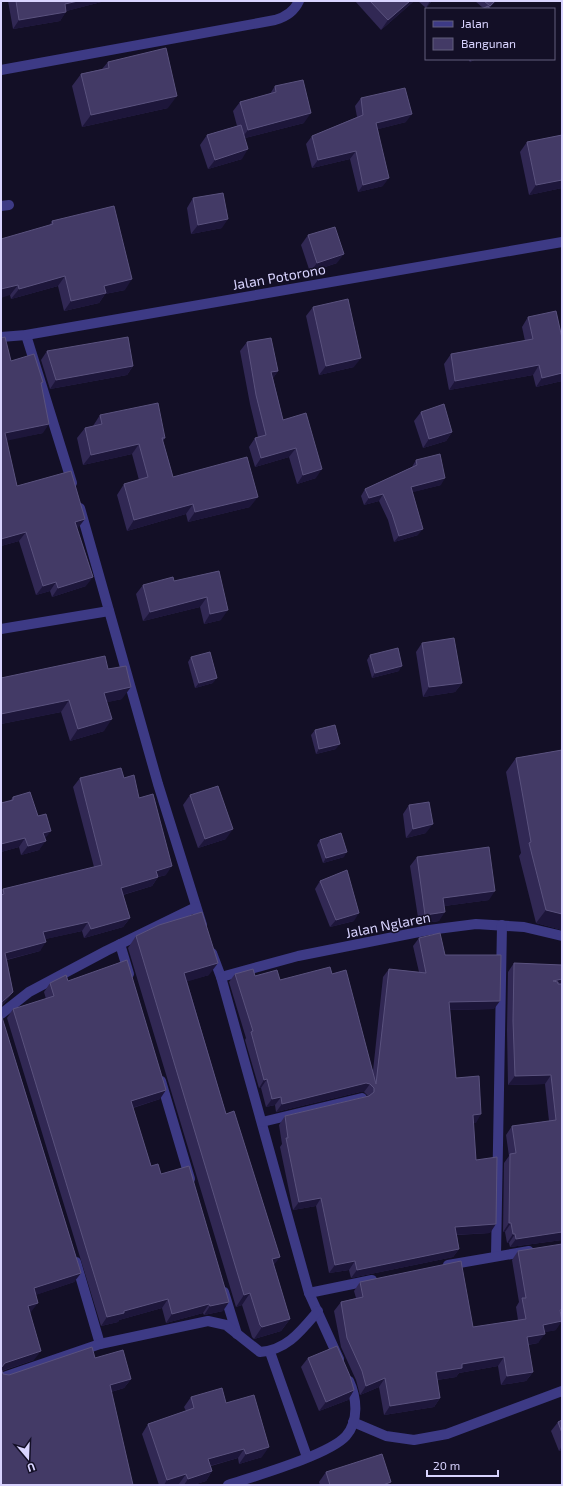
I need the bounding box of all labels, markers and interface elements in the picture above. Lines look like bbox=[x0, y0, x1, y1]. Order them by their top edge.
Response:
legend bbox=[425, 8, 555, 60]
text: Jalan bbox=[461, 16, 489, 30]
text: Bangunan bbox=[461, 36, 516, 50]
street label: Jalan Potorono bbox=[231, 260, 327, 293]
street label: Jalan Nglaren bbox=[344, 908, 432, 941]
north arrow bbox=[8, 1438, 48, 1478]
scale bar bbox=[427, 1452, 498, 1478]
text: 20 m bbox=[433, 1458, 460, 1472]
text: U bbox=[26, 1461, 37, 1475]

